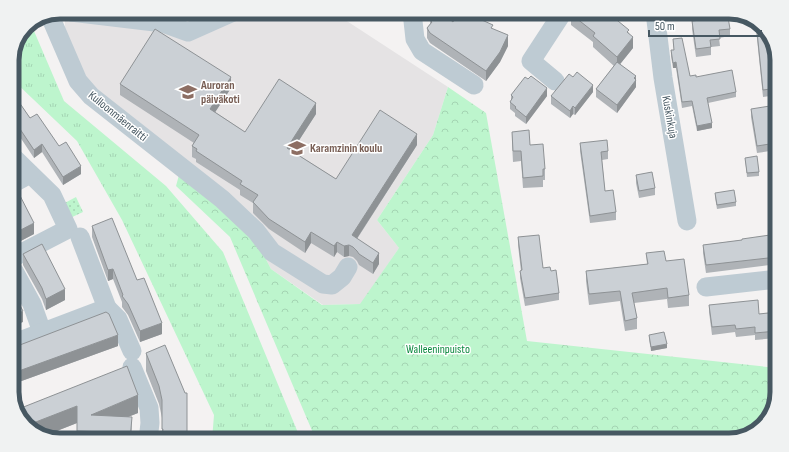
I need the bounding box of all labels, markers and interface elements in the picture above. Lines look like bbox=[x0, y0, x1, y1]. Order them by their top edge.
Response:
scale bar bbox=[649, 12, 761, 38]
text: 50 m bbox=[655, 19, 675, 34]
place label: Auroran päiväkoti bbox=[200, 78, 240, 107]
school or university icon: Auroran päiväkoti bbox=[178, 82, 198, 102]
street label: Kulloonmäenraitti bbox=[85, 88, 150, 145]
street label: Kuskinkuja bbox=[658, 95, 681, 140]
school or university icon: Karamzinin koulu bbox=[287, 138, 307, 158]
place label: Karamzinin koulu bbox=[310, 141, 382, 156]
park label: Walleeninpuisto bbox=[406, 342, 470, 357]

